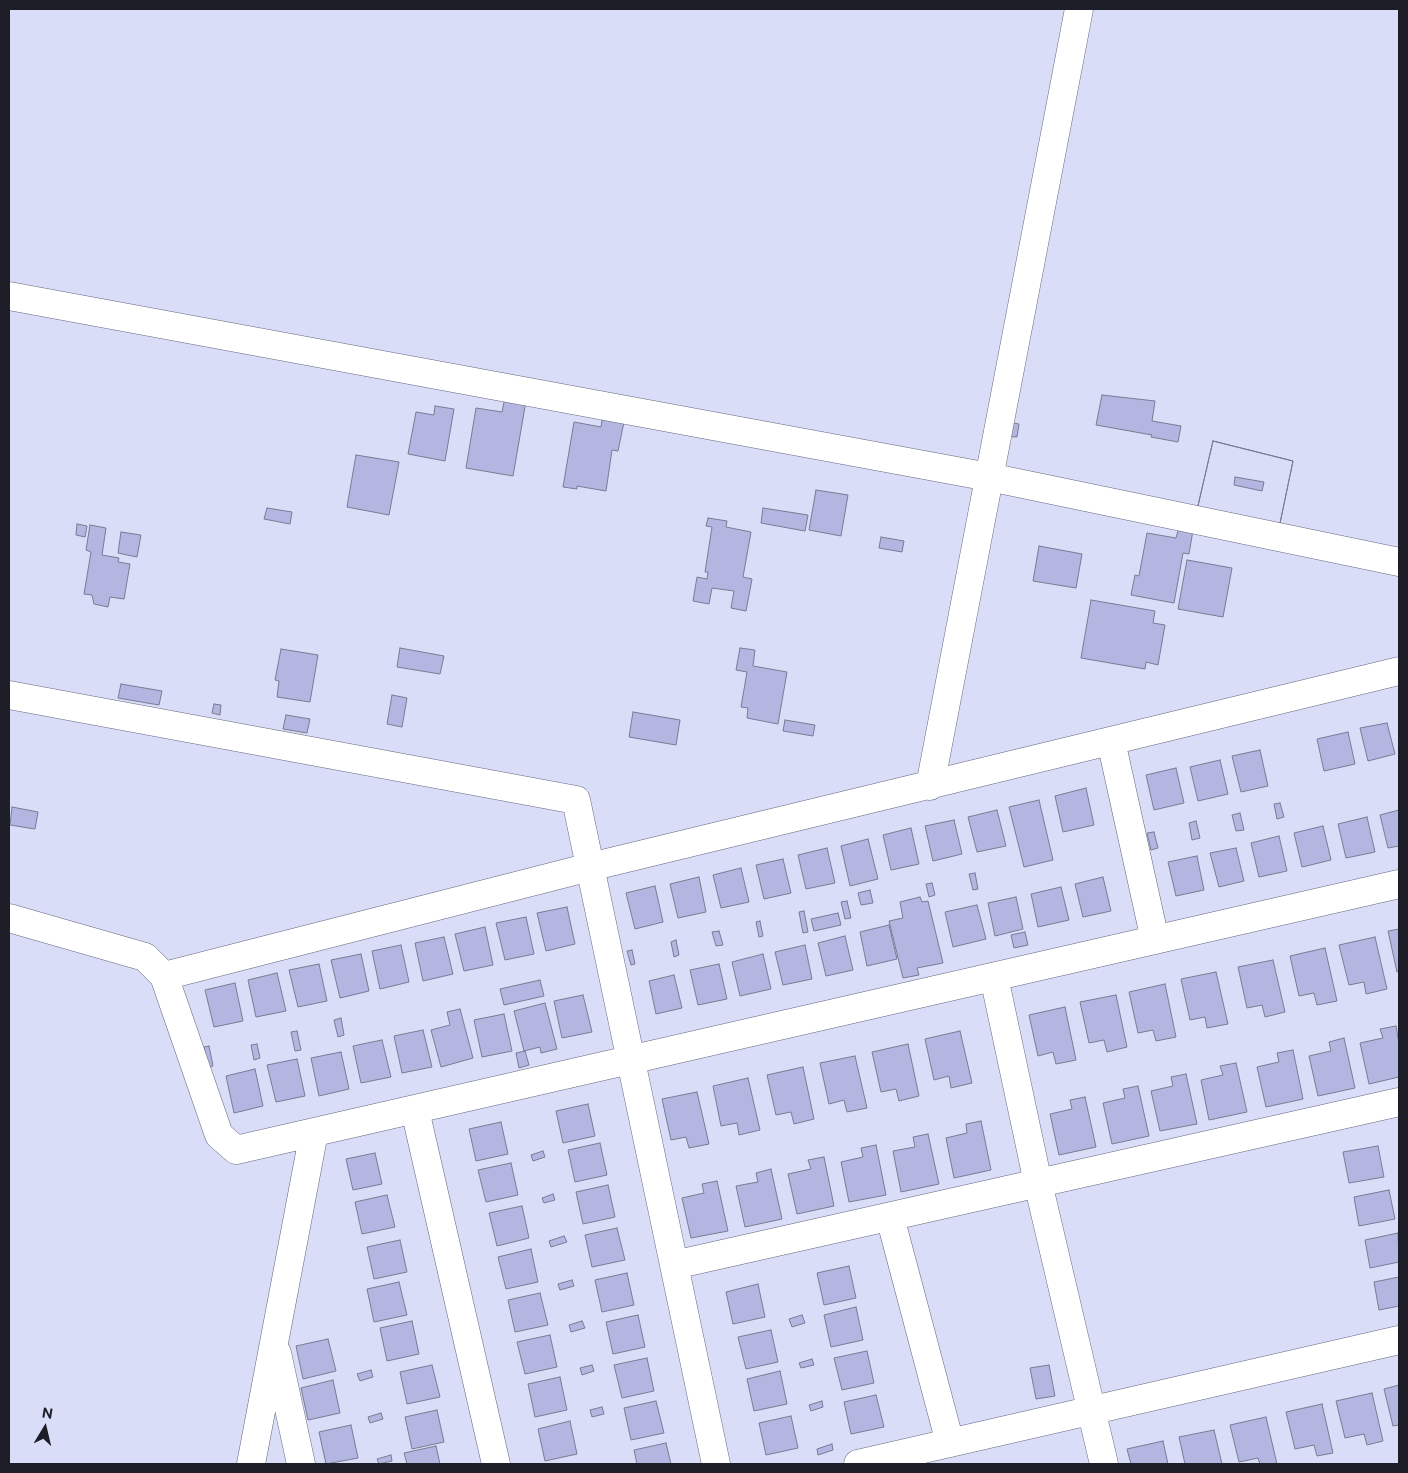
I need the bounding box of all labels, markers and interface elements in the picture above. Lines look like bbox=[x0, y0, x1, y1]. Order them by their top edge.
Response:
north arrow bbox=[20, 1403, 70, 1453]
text: N bbox=[41, 1404, 54, 1422]

